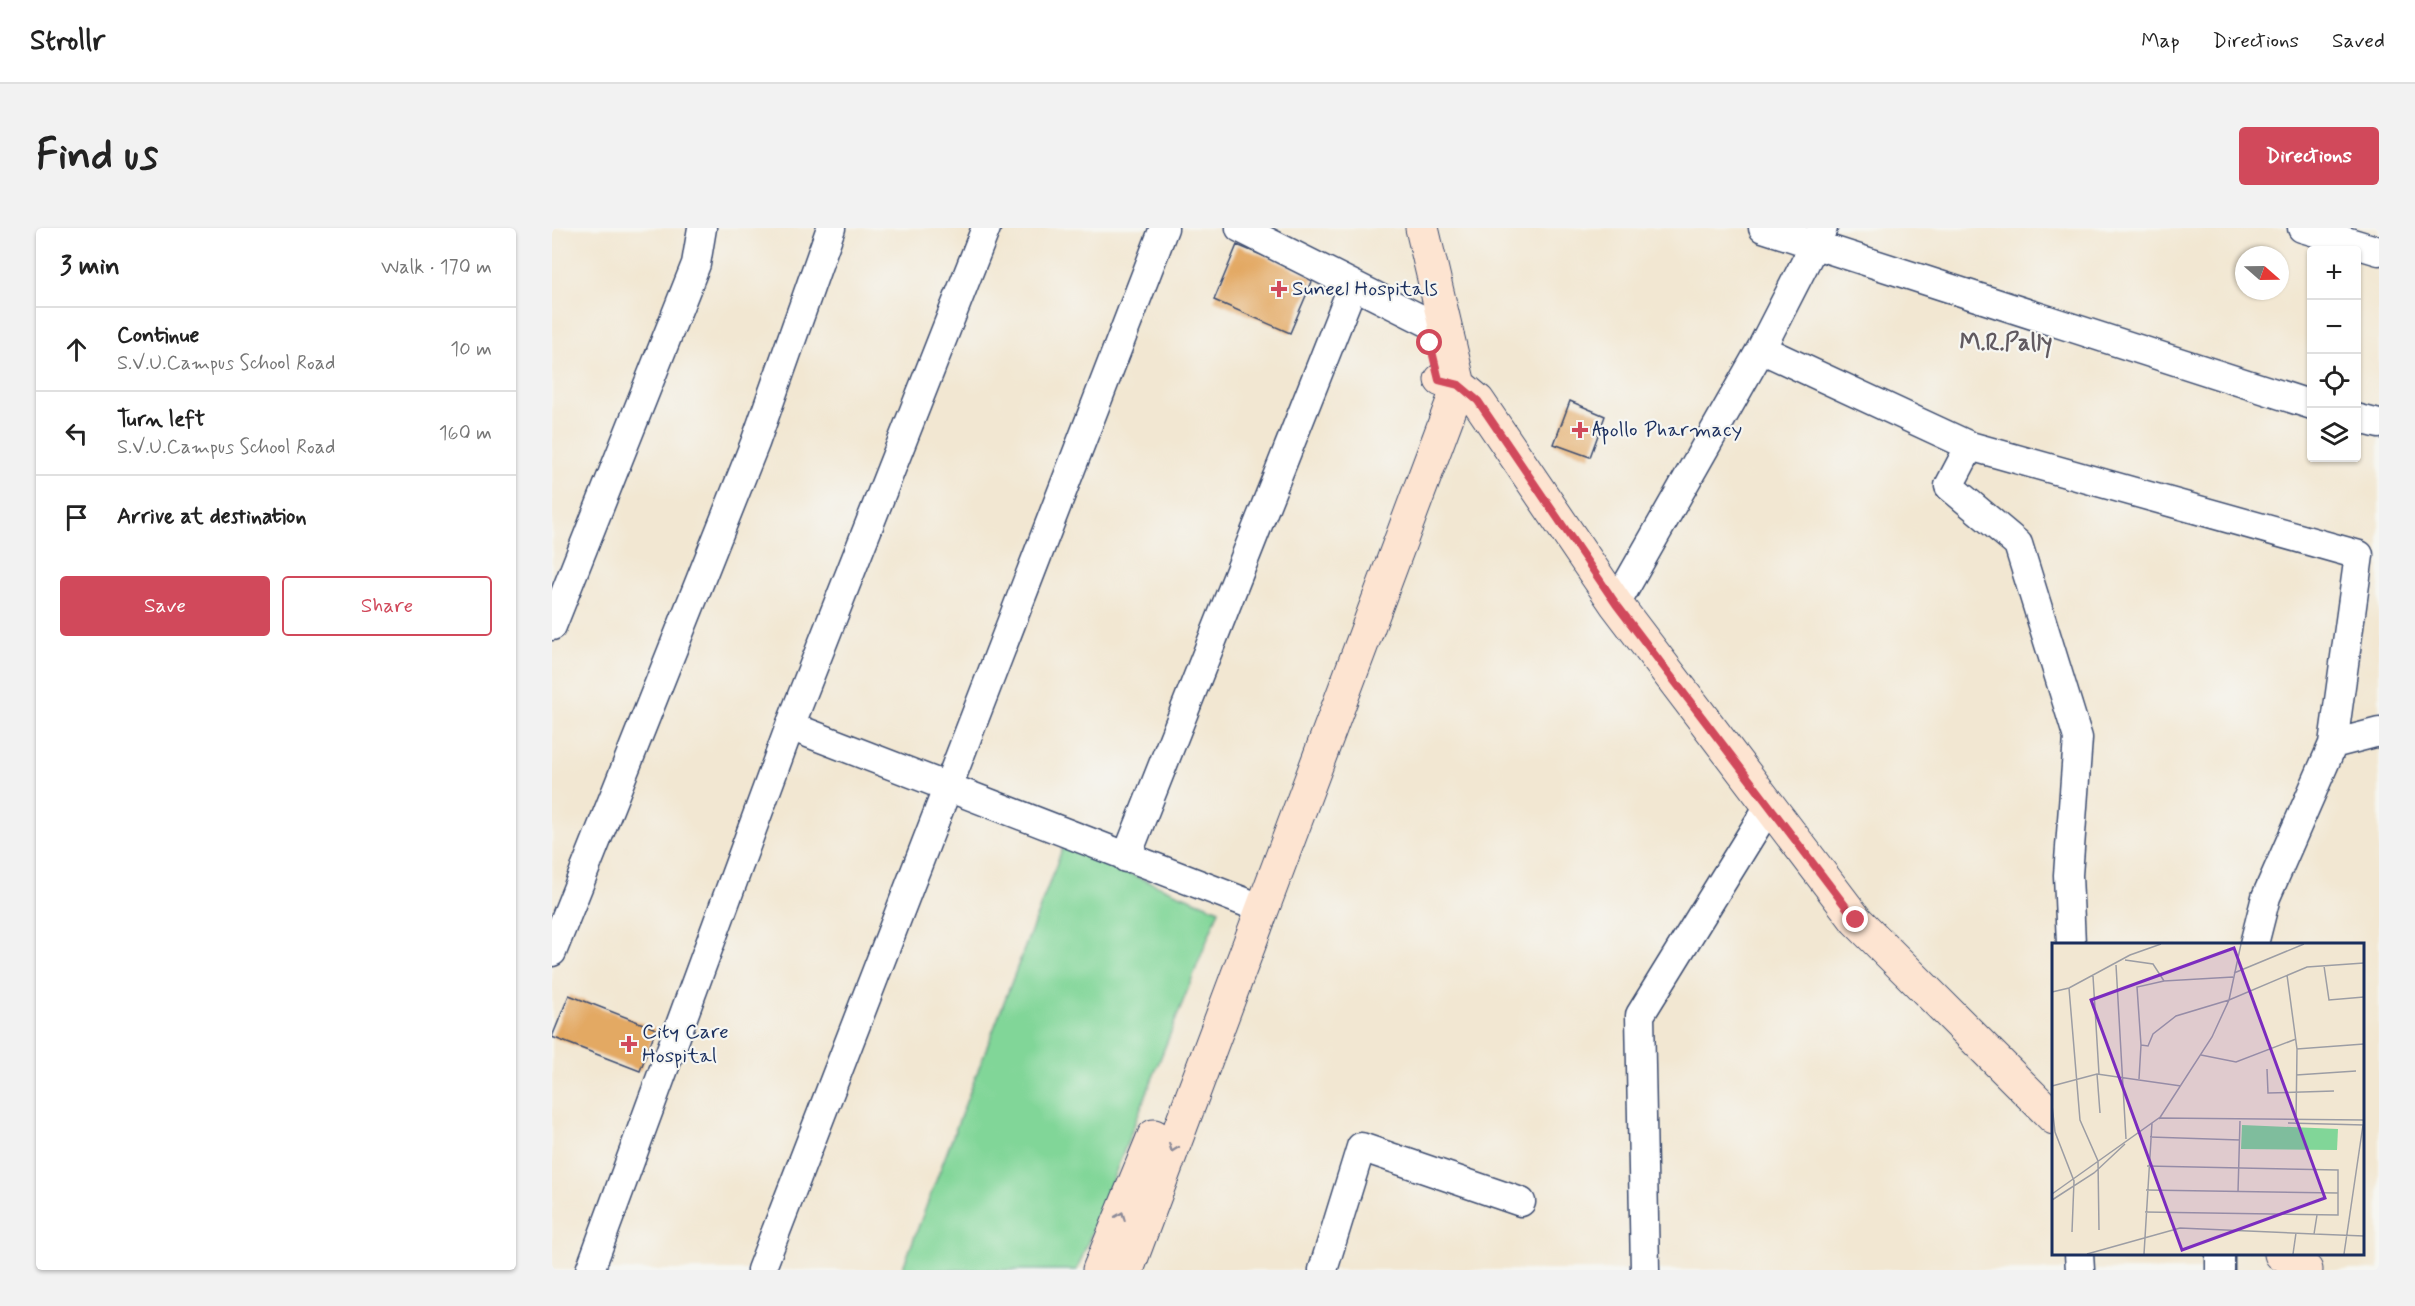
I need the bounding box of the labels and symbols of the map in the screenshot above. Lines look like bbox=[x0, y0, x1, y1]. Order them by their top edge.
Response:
north arrow bbox=[2235, 246, 2289, 300]
place label: Suneel Hospitals bbox=[1292, 275, 1438, 303]
marker: Suneel Hospitals bbox=[1270, 280, 1288, 298]
district label: M.R.Pally bbox=[1960, 328, 2052, 359]
route start bbox=[1416, 329, 1442, 355]
place label: Apollo Pharmacy bbox=[1592, 416, 1742, 445]
marker: Apollo Pharmacy bbox=[1573, 423, 1587, 437]
route end bbox=[1842, 906, 1868, 932]
inset map bbox=[2052, 943, 2364, 1255]
place label: City Care Hospital bbox=[642, 1018, 729, 1070]
marker: City Care Hospital bbox=[620, 1035, 638, 1053]
one-way arrow bbox=[1167, 1142, 1180, 1153]
one-way arrow bbox=[1114, 1211, 1126, 1222]

